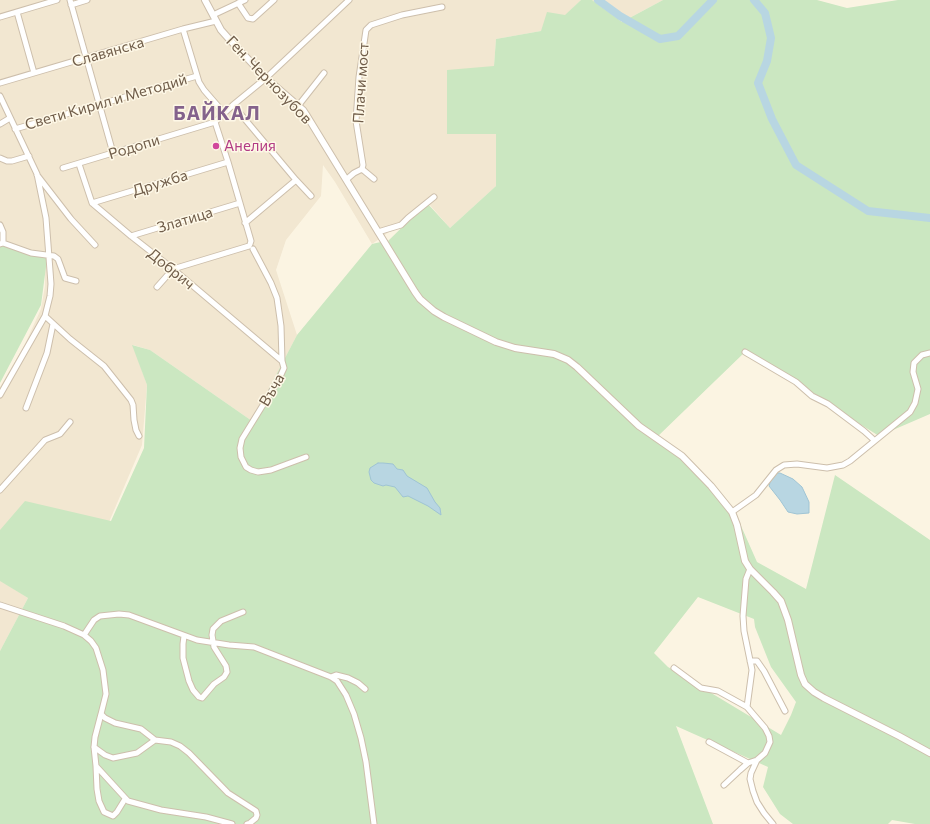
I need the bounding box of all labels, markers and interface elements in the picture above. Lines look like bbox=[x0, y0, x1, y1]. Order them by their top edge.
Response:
street label: Ген. Чернозубов bbox=[222, 32, 316, 128]
street label: Славянска bbox=[70, 33, 146, 71]
street label: Плачи мост bbox=[349, 42, 373, 124]
street label: Свети Кирил и Методий bbox=[23, 70, 189, 134]
district label: БАЙКАЛ bbox=[173, 103, 261, 125]
street label: Родопи bbox=[106, 131, 162, 163]
place label: Анелия bbox=[224, 137, 276, 155]
marker: Анелия bbox=[211, 141, 221, 151]
street label: Дружба bbox=[130, 166, 190, 200]
street label: Златица bbox=[155, 203, 215, 237]
street label: Добрич bbox=[144, 245, 198, 293]
street label: Въча bbox=[256, 370, 288, 410]

